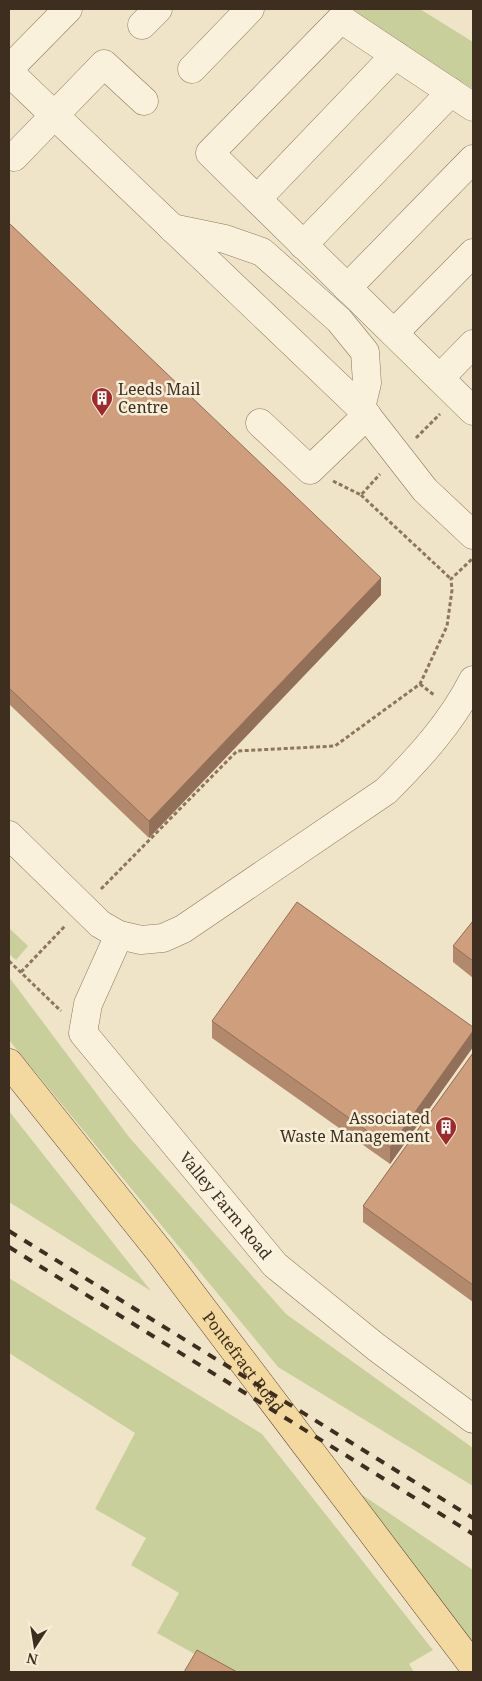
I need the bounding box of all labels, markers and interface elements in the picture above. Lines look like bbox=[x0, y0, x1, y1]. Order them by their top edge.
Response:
place label: Leeds Mail Centre bbox=[118, 378, 200, 418]
building icon: Leeds Mail Centre bbox=[90, 386, 114, 417]
place label: Associated Waste Management bbox=[280, 1107, 430, 1147]
building icon: Associated Waste Management bbox=[434, 1115, 458, 1146]
street label: Valley Farm Road bbox=[175, 1147, 277, 1264]
street label: Pontefract Road bbox=[198, 1307, 289, 1418]
north arrow bbox=[10, 1621, 60, 1671]
text: N bbox=[25, 1649, 40, 1670]

